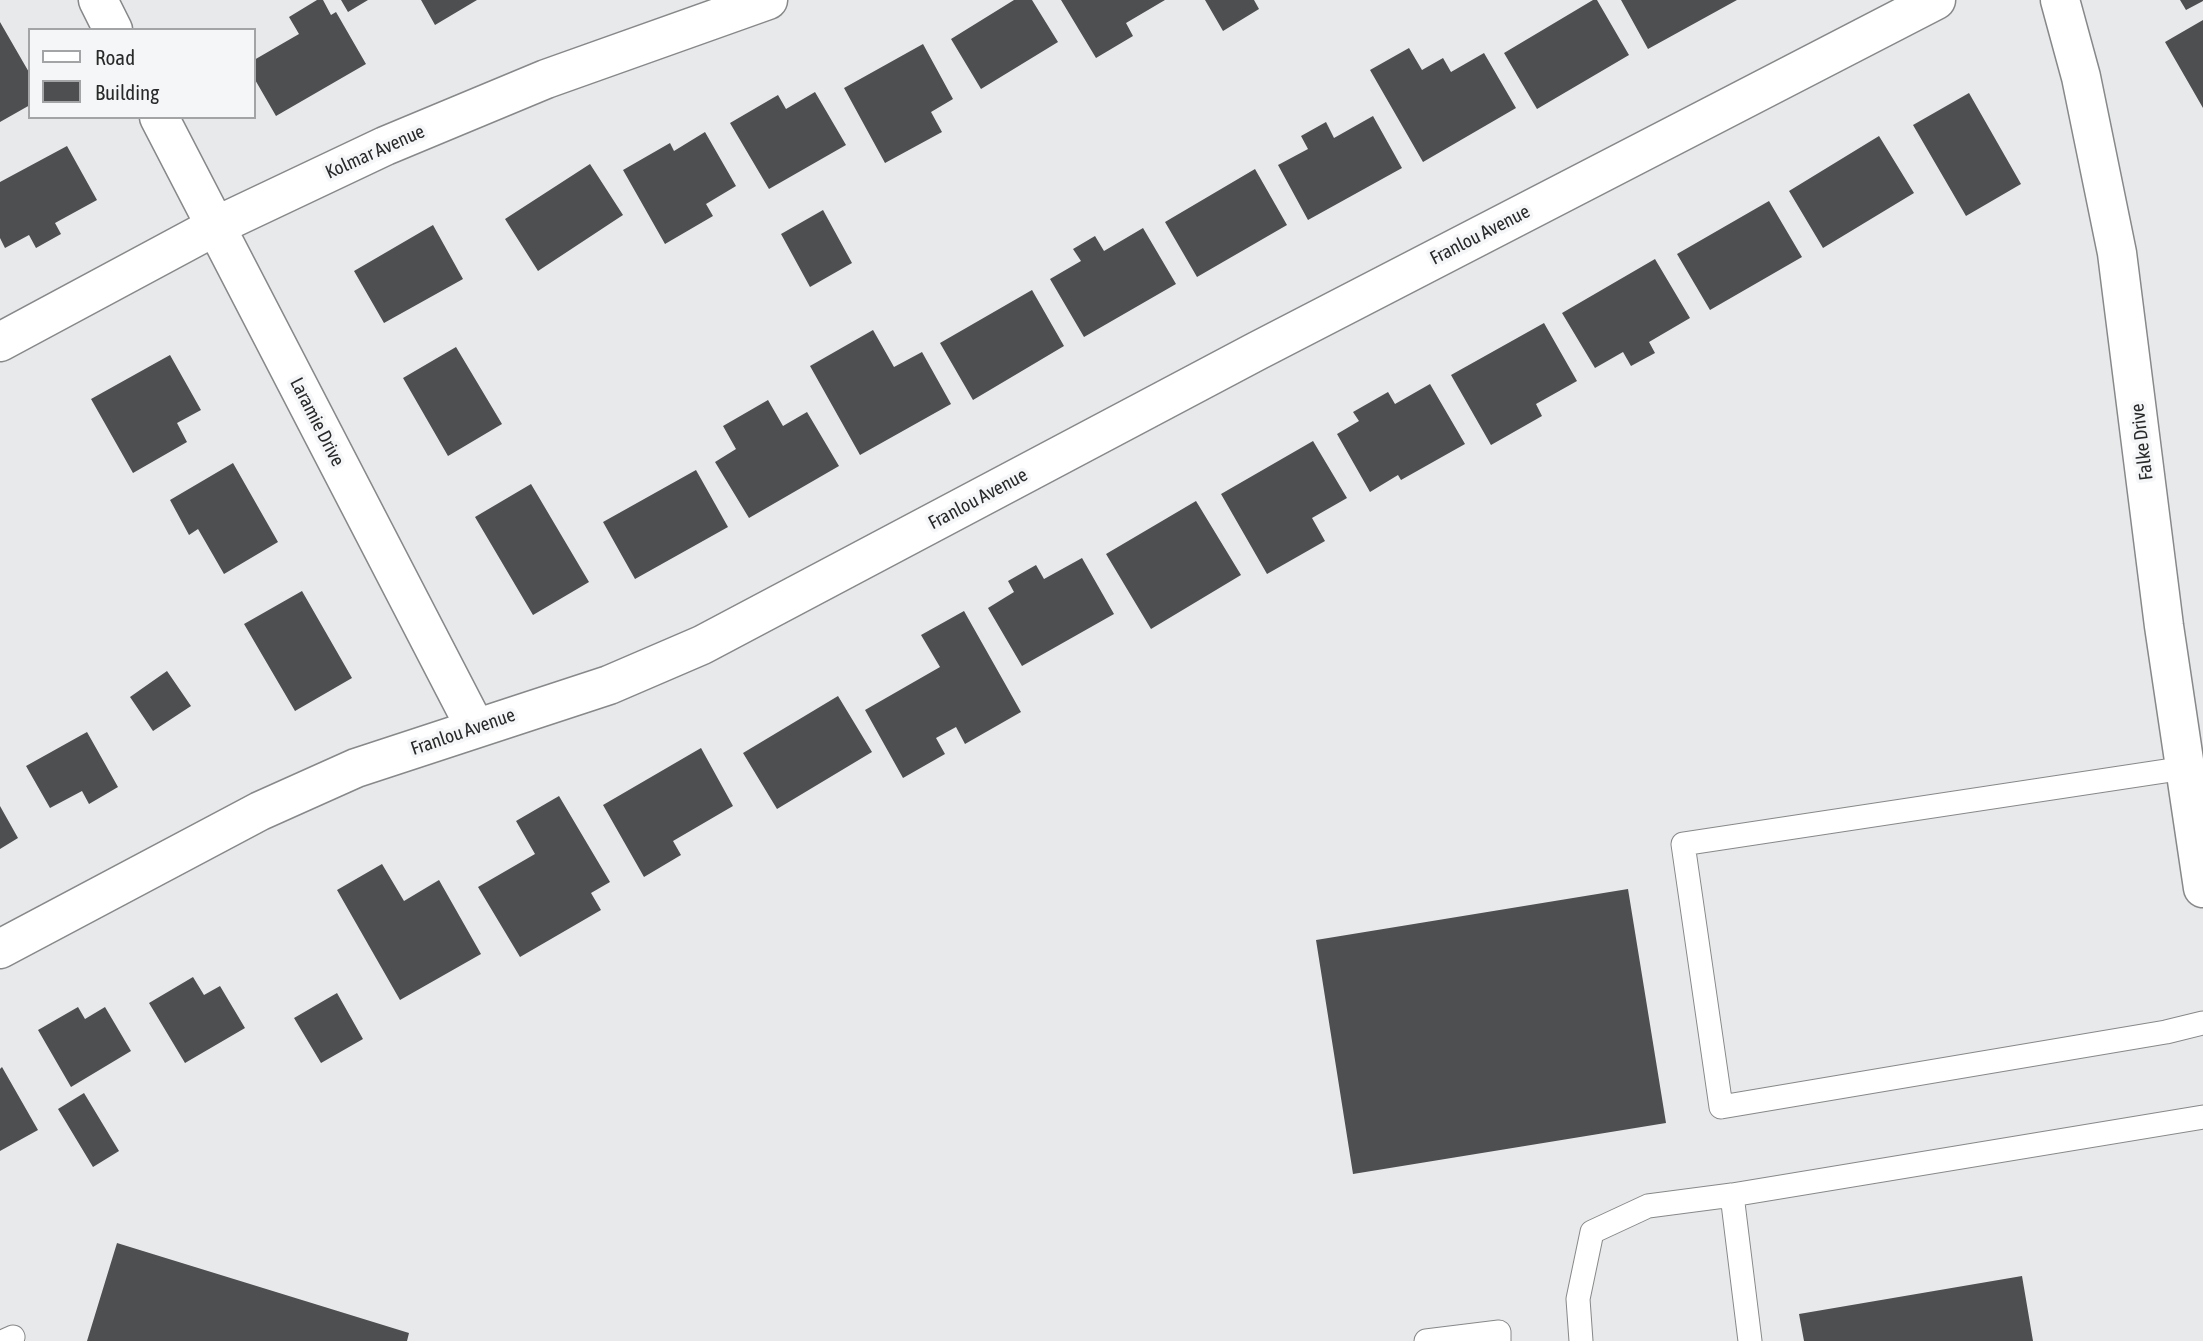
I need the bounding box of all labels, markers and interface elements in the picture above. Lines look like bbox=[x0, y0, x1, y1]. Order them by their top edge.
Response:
legend bbox=[28, 28, 256, 119]
text: Road bbox=[95, 45, 135, 69]
text: Building bbox=[95, 80, 159, 104]
street label: Kolmar Avenue bbox=[322, 120, 428, 184]
street label: Franlou Avenue bbox=[1426, 200, 1534, 270]
street label: Laramie Drive bbox=[285, 374, 349, 470]
street label: Falke Drive bbox=[2126, 402, 2158, 482]
street label: Franlou Avenue bbox=[925, 463, 1031, 535]
street label: Franlou Avenue bbox=[408, 704, 518, 760]

